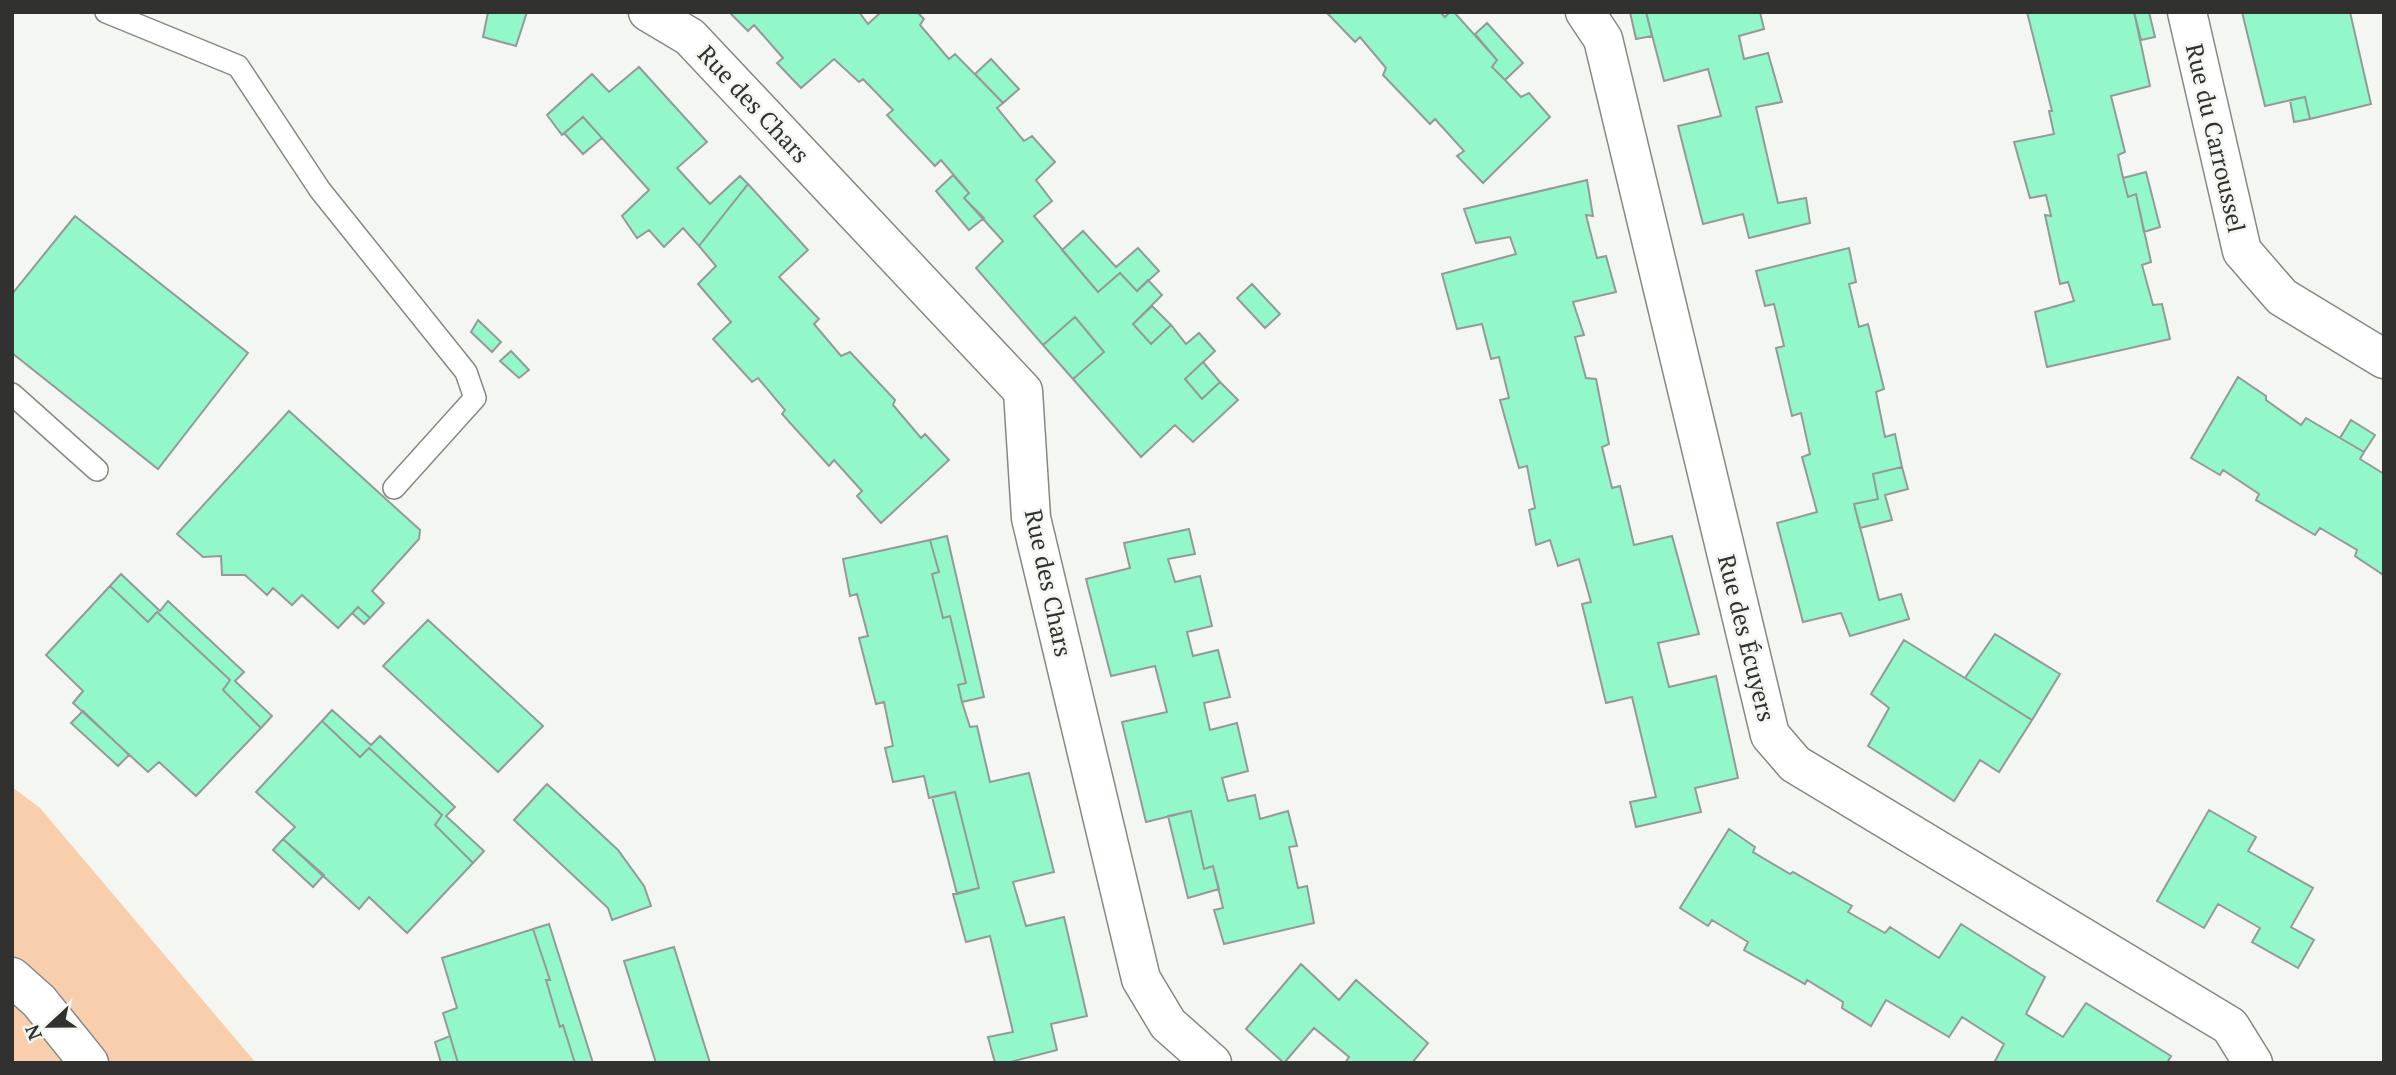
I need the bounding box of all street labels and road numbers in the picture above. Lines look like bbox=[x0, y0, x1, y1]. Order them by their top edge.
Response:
street label: Rue des Chars bbox=[691, 38, 817, 170]
street label: Rue du Carroussel bbox=[2179, 40, 2253, 236]
street label: Rue des Chars bbox=[1018, 506, 1080, 660]
street label: Rue des Écuyers bbox=[1711, 551, 1783, 725]

